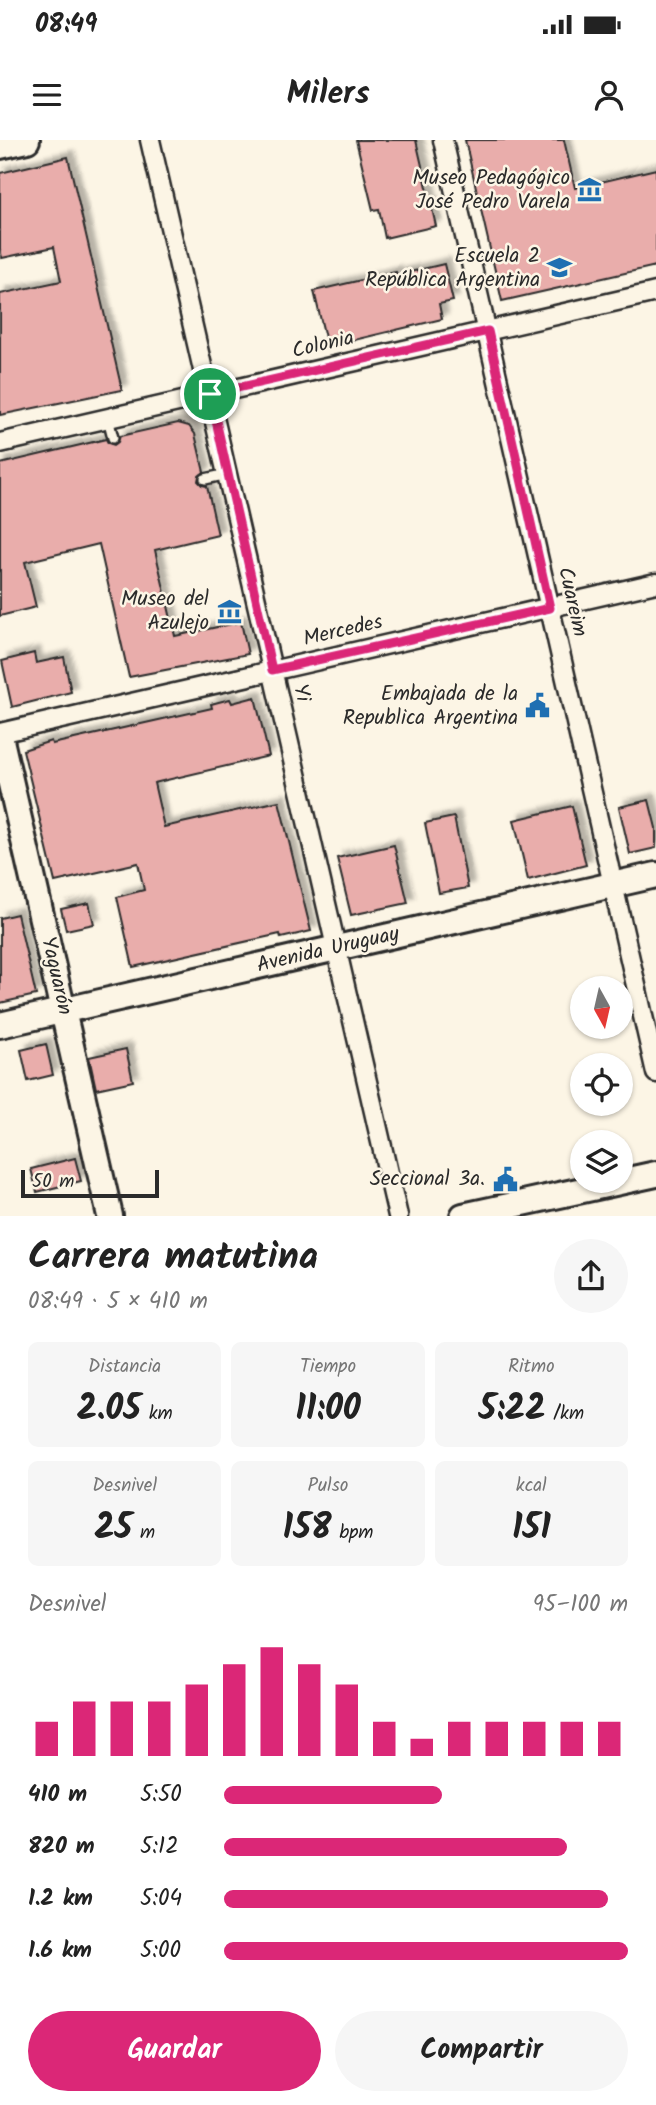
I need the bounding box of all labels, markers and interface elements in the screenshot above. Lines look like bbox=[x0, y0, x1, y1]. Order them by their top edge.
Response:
text: 08:49 bbox=[35, 4, 97, 46]
text: Milers bbox=[286, 69, 370, 120]
icon: menu bbox=[28, 76, 66, 114]
icon: person bbox=[590, 76, 628, 114]
place label: Museo Pedagógico José Pedro Varela bbox=[413, 162, 570, 219]
museum icon: Museo Pedagógico José Pedro Varela bbox=[576, 176, 604, 204]
place label: Escuela 2 República Argentina bbox=[365, 240, 540, 297]
school or university icon: Escuela 2 República Argentina bbox=[546, 254, 574, 282]
street label: Colonia bbox=[289, 322, 357, 368]
pin bbox=[180, 364, 240, 424]
icon: arrive bbox=[191, 375, 229, 413]
street label: Cuareim bbox=[548, 564, 596, 640]
place label: Museo del Azulejo bbox=[121, 583, 209, 640]
museum icon: Museo del Azulejo bbox=[215, 597, 243, 625]
street label: Mercedes bbox=[300, 606, 386, 656]
place label: Embajada de la Republica Argentina bbox=[343, 678, 518, 735]
street label: Yi bbox=[283, 681, 319, 706]
public building icon: Embajada de la Republica Argentina bbox=[524, 692, 552, 720]
street label: Avenida Uruguay bbox=[253, 918, 403, 982]
street label: Yaguarón bbox=[31, 934, 81, 1018]
north arrow bbox=[570, 976, 634, 1040]
map controls bbox=[570, 976, 633, 1193]
button: locate bbox=[570, 1053, 633, 1116]
button: layers bbox=[570, 1130, 633, 1193]
place label: Seccional 3a. bbox=[370, 1163, 485, 1196]
public building icon: Seccional 3a. bbox=[491, 1165, 519, 1193]
scale bar bbox=[21, 1167, 159, 1199]
text: 50 m bbox=[32, 1167, 74, 1197]
text: Carrera matutina bbox=[28, 1228, 318, 1288]
button: share bbox=[554, 1239, 628, 1313]
text: 08:49 · 5 × 410 m bbox=[28, 1284, 208, 1320]
text: Distancia bbox=[88, 1352, 161, 1382]
text: Tiempo bbox=[300, 1352, 356, 1382]
text: Ritmo bbox=[508, 1352, 555, 1382]
text: 2.05 bbox=[77, 1382, 141, 1438]
text: 11:00 bbox=[295, 1382, 361, 1438]
text: 5:22 bbox=[479, 1382, 546, 1438]
text: km bbox=[141, 1399, 173, 1429]
text: /km bbox=[546, 1399, 584, 1429]
text: Desnivel bbox=[92, 1471, 157, 1501]
text: Pulso bbox=[308, 1471, 348, 1501]
text: kcal bbox=[516, 1471, 547, 1501]
text: 25 bbox=[94, 1501, 132, 1557]
text: 158 bbox=[283, 1501, 332, 1557]
text: 151 bbox=[512, 1501, 551, 1557]
text: m bbox=[132, 1518, 155, 1548]
text: bpm bbox=[332, 1518, 373, 1548]
text: Desnivel bbox=[28, 1587, 106, 1623]
text: 95–100 m bbox=[533, 1587, 628, 1623]
text: 410 m bbox=[28, 1777, 87, 1813]
text: 5:50 bbox=[140, 1777, 182, 1813]
text: 820 m bbox=[28, 1829, 94, 1865]
text: 5:12 bbox=[140, 1829, 179, 1865]
text: 1.2 km bbox=[28, 1881, 93, 1917]
text: 5:04 bbox=[140, 1881, 182, 1917]
text: 1.6 km bbox=[28, 1933, 92, 1969]
text: 5:00 bbox=[140, 1933, 181, 1969]
button: Guardar bbox=[28, 2011, 321, 2091]
button: Compartir bbox=[335, 2011, 628, 2091]

